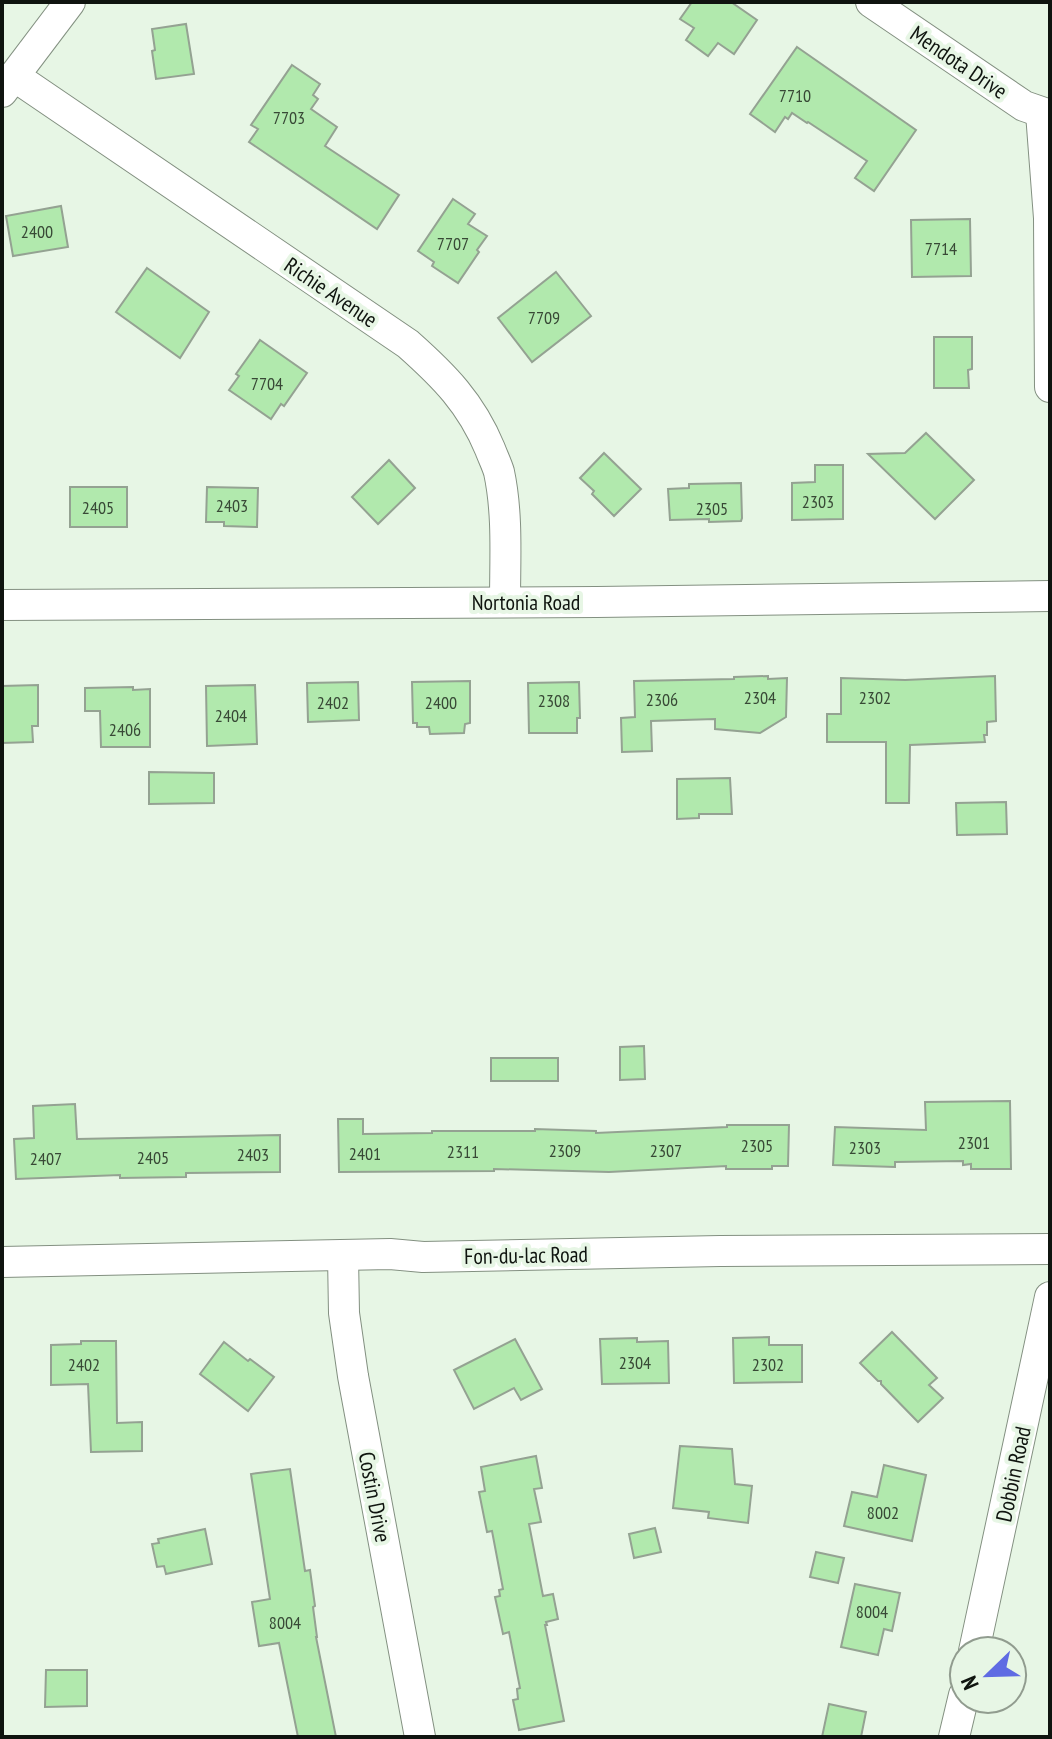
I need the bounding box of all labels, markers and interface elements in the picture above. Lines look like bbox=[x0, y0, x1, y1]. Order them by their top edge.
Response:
street label: Mendota Drive bbox=[905, 19, 1013, 105]
house number: 7710 bbox=[779, 84, 811, 107]
house number: 7703 bbox=[273, 106, 305, 129]
house number: 2400 bbox=[21, 220, 53, 243]
house number: 7707 bbox=[437, 232, 469, 255]
house number: 7714 bbox=[925, 237, 957, 260]
street label: Richie Avenue bbox=[279, 251, 383, 333]
house number: 7709 bbox=[528, 306, 560, 329]
house number: 7704 bbox=[251, 372, 283, 395]
house number: 2303 bbox=[802, 490, 834, 513]
house number: 2403 bbox=[216, 494, 248, 517]
house number: 2405 bbox=[82, 496, 114, 519]
house number: 2305 bbox=[696, 497, 728, 520]
street label: Nortonia Road bbox=[472, 588, 580, 616]
house number: 2304 bbox=[744, 686, 776, 709]
house number: 2302 bbox=[859, 686, 891, 709]
house number: 2306 bbox=[646, 688, 678, 711]
house number: 2308 bbox=[538, 689, 570, 712]
house number: 2402 bbox=[317, 691, 349, 714]
house number: 2400 bbox=[425, 691, 457, 714]
house number: 2404 bbox=[215, 704, 247, 727]
house number: 2406 bbox=[109, 718, 141, 741]
house number: 2301 bbox=[958, 1131, 990, 1154]
house number: 2305 bbox=[741, 1134, 773, 1157]
house number: 2303 bbox=[849, 1136, 881, 1159]
house number: 2309 bbox=[549, 1139, 581, 1162]
house number: 2307 bbox=[650, 1139, 682, 1162]
house number: 2311 bbox=[447, 1140, 479, 1163]
house number: 2401 bbox=[349, 1142, 381, 1165]
house number: 2403 bbox=[237, 1143, 269, 1166]
house number: 2405 bbox=[137, 1146, 169, 1169]
house number: 2407 bbox=[30, 1147, 62, 1170]
street label: Fon-du-lac Road bbox=[464, 1240, 588, 1270]
house number: 2304 bbox=[619, 1351, 651, 1374]
house number: 2402 bbox=[68, 1353, 100, 1376]
house number: 2302 bbox=[752, 1353, 784, 1376]
street label: Dobbin Road bbox=[989, 1424, 1037, 1524]
street label: Costin Drive bbox=[353, 1449, 397, 1545]
house number: 8002 bbox=[867, 1501, 899, 1524]
house number: 8004 bbox=[856, 1600, 888, 1623]
house number: 8004 bbox=[269, 1611, 301, 1634]
north arrow bbox=[948, 1635, 1028, 1715]
text: N bbox=[954, 1672, 985, 1694]

